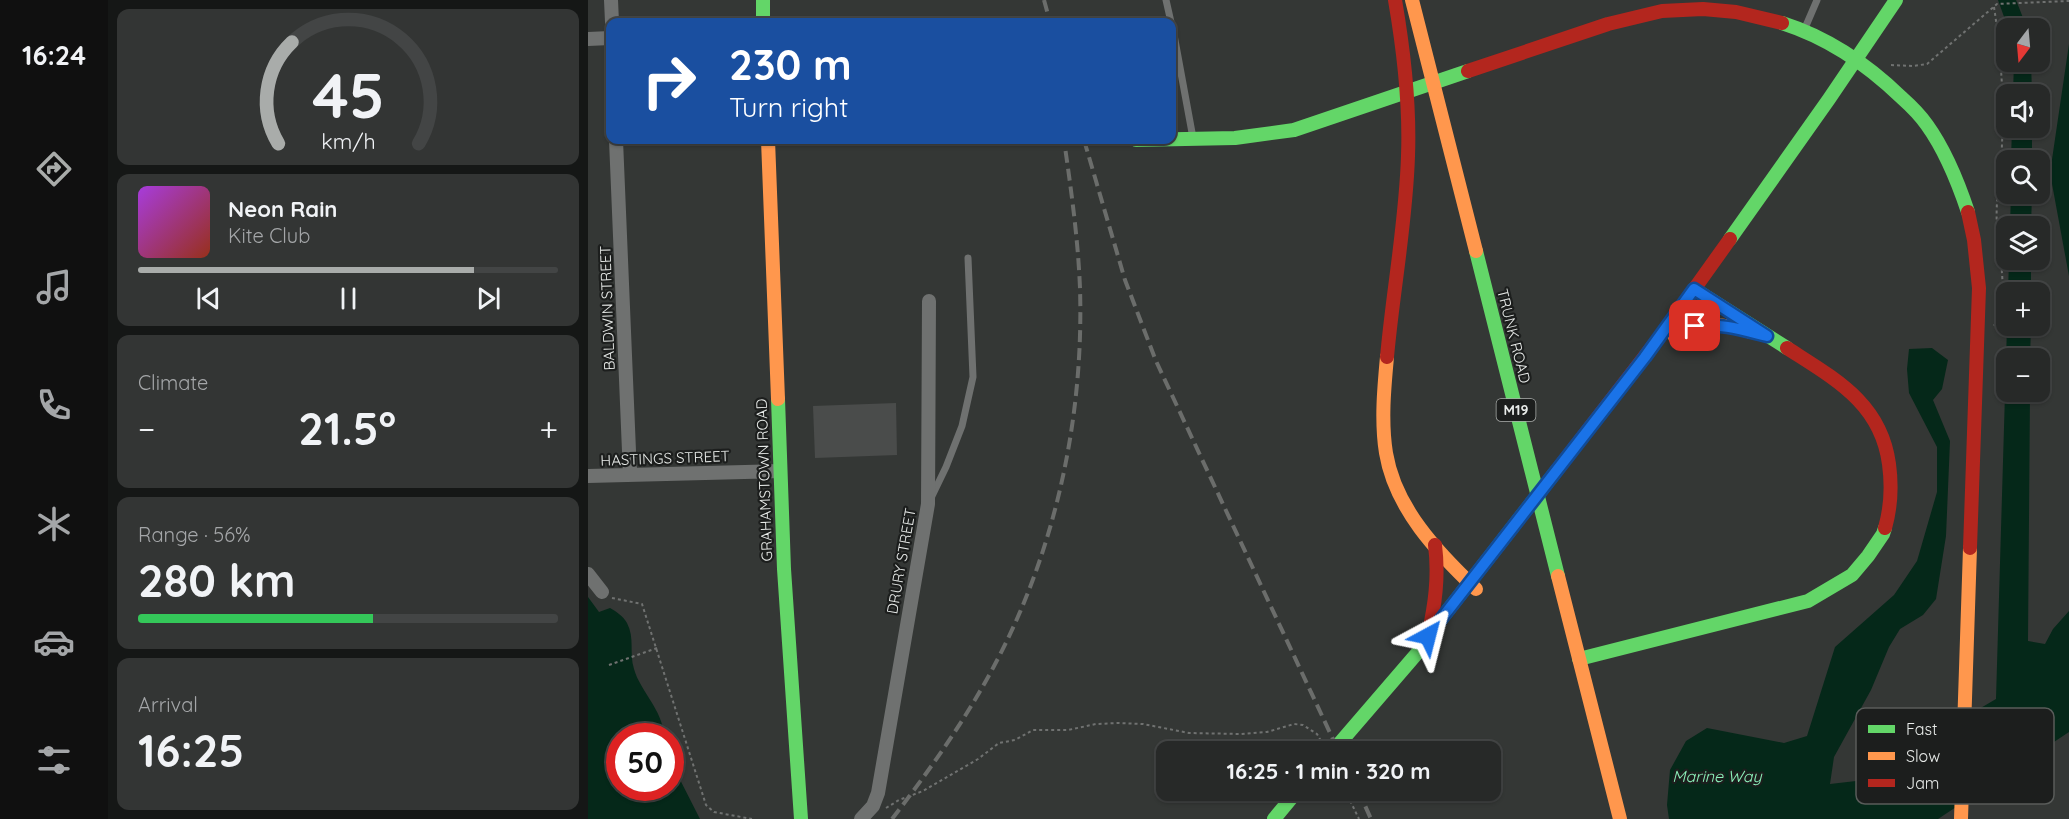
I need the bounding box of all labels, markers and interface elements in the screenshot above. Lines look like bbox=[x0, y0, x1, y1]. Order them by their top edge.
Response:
north arrow bbox=[1996, 18, 2050, 72]
map controls bbox=[1996, 18, 2050, 402]
text: 16:24 bbox=[22, 38, 86, 72]
text: 230 m bbox=[729, 38, 852, 91]
icon: right bbox=[630, 42, 708, 120]
text: 45 bbox=[312, 56, 384, 134]
button: sound bbox=[1996, 84, 2050, 138]
text: Turn right bbox=[729, 90, 848, 124]
text: km/h bbox=[321, 128, 375, 154]
icon: directions bbox=[33, 148, 75, 190]
button: search bbox=[1996, 150, 2050, 204]
text: Neon Rain bbox=[228, 195, 337, 223]
button: layers bbox=[1996, 216, 2050, 270]
text: Kite Club bbox=[228, 223, 310, 248]
street label: BALDWIN STREET bbox=[595, 245, 619, 371]
icon: music bbox=[33, 266, 75, 308]
icon: previous bbox=[192, 282, 225, 315]
icon: pause bbox=[332, 282, 365, 315]
icon: next bbox=[472, 282, 505, 315]
button: + bbox=[1996, 282, 2050, 336]
street label: TRUNK ROAD bbox=[1493, 287, 1535, 385]
pin bbox=[1669, 300, 1720, 351]
icon: arrive bbox=[1678, 309, 1711, 342]
button: − bbox=[1996, 348, 2050, 402]
text: Climate bbox=[138, 370, 208, 395]
icon: phone bbox=[33, 384, 75, 426]
street label: GRAHAMSTOWN ROAD bbox=[752, 398, 776, 562]
road number: M19 bbox=[1496, 399, 1536, 421]
text: 21.5° bbox=[298, 400, 396, 456]
text: − bbox=[138, 408, 155, 449]
text: + bbox=[539, 408, 558, 449]
street label: HASTINGS STREET bbox=[600, 446, 730, 470]
icon: climate bbox=[33, 503, 75, 545]
street label: DRURY STREET bbox=[882, 507, 920, 615]
text: Range · 56% bbox=[138, 522, 251, 547]
text: 280 km bbox=[138, 552, 296, 608]
position arrow bbox=[1396, 604, 1460, 668]
icon: car bbox=[33, 621, 75, 663]
text: Arrival bbox=[138, 692, 198, 717]
legend bbox=[1856, 708, 2054, 804]
text: Fast bbox=[1906, 719, 1937, 739]
text: 16:25 bbox=[138, 722, 244, 778]
speed limit sign: 50 bbox=[606, 723, 684, 801]
icon: filters bbox=[33, 739, 75, 781]
text: Slow bbox=[1906, 746, 1940, 766]
text: 16:25 · 1 min · 320 m bbox=[1227, 757, 1430, 785]
water label: Marine Way bbox=[1672, 766, 1763, 786]
text: Jam bbox=[1906, 773, 1939, 793]

